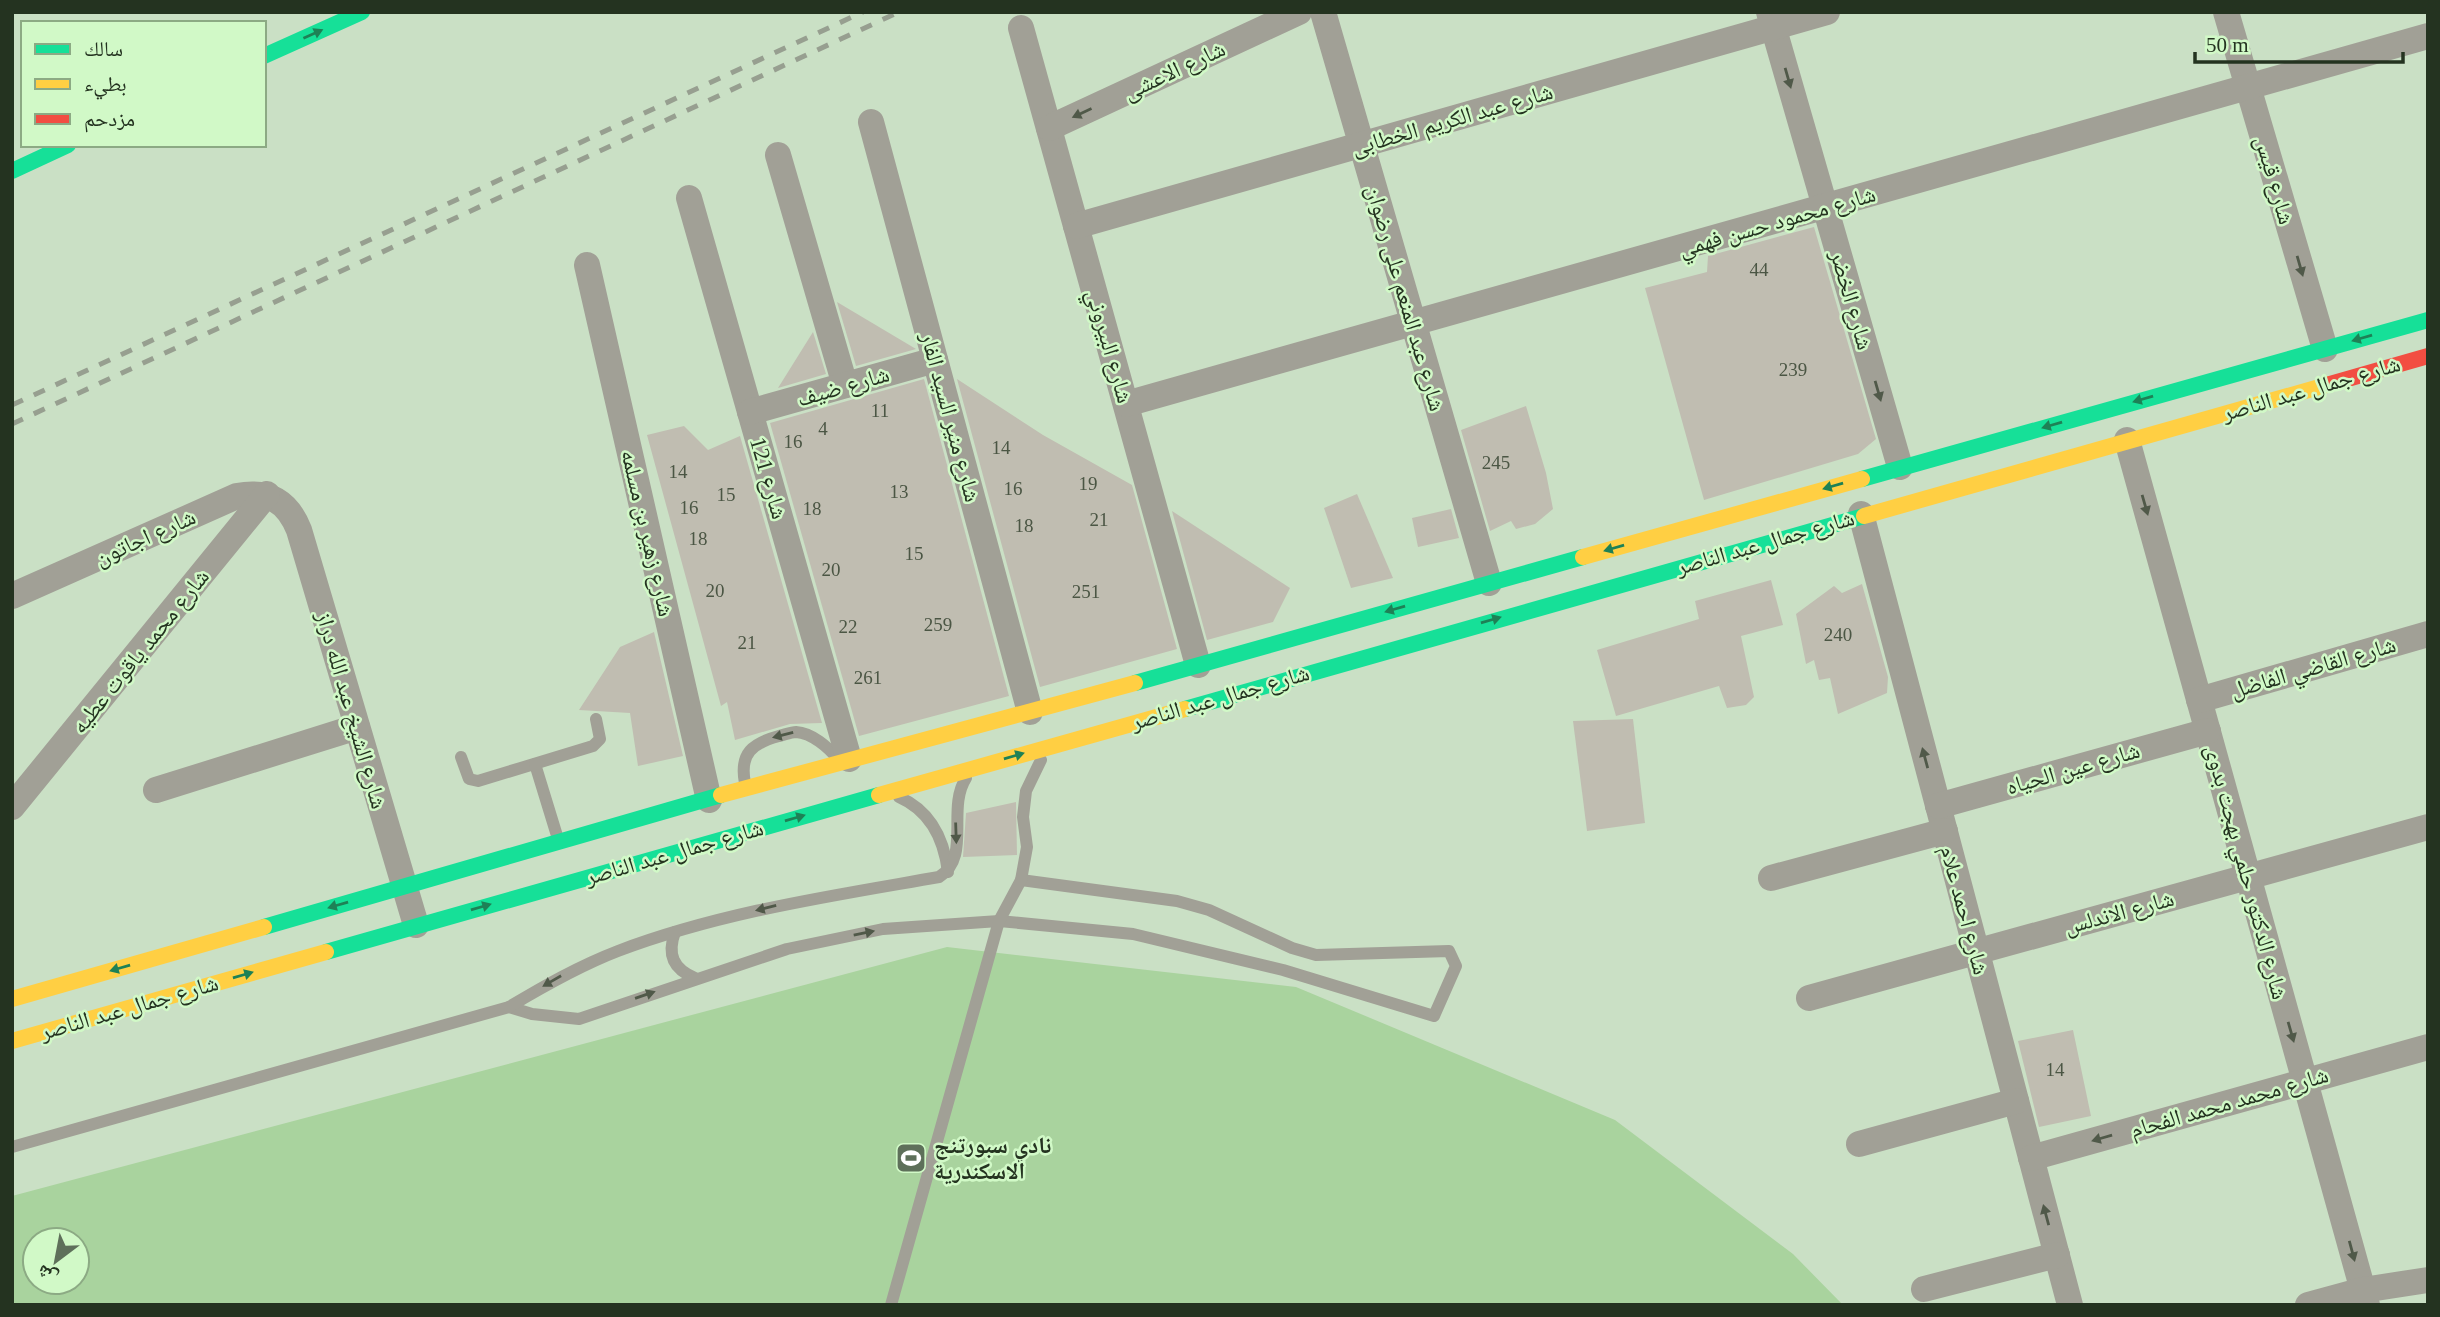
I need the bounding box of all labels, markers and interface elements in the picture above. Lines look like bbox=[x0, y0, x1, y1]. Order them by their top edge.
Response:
legend bbox=[21, 21, 266, 147]
scale bar bbox=[2195, 21, 2403, 65]
one-way arrow bbox=[303, 28, 323, 40]
text: 50 m bbox=[2206, 33, 2249, 57]
street label: شارع الاعشى bbox=[1119, 36, 1230, 107]
text: سالك bbox=[84, 37, 123, 61]
one-way arrow bbox=[1783, 68, 1793, 89]
text: بطيء bbox=[84, 72, 127, 100]
street label: شارع عبد الكريم الخطابى bbox=[1348, 79, 1557, 163]
text: مزدحم bbox=[84, 107, 135, 133]
one-way arrow bbox=[1071, 108, 1092, 119]
street label: شارع قيس bbox=[2248, 133, 2299, 228]
street label: شارع محمود حسن فهمي bbox=[1676, 181, 1880, 267]
street label: شارع عبد المنعم على رضوان bbox=[1358, 182, 1450, 415]
street label: شارع الخضر bbox=[1823, 247, 1878, 353]
one-way arrow bbox=[2296, 256, 2306, 277]
house number: 44 bbox=[1750, 259, 1769, 280]
street label: شارع البيروني bbox=[1076, 286, 1138, 407]
street label: شارع منير السيد الفار bbox=[914, 329, 985, 505]
one-way arrow bbox=[2351, 333, 2373, 344]
street label: شارع جمال عبد الناصر bbox=[2218, 351, 2404, 428]
house number: 239 bbox=[1779, 359, 1807, 380]
street label: شارع ضيف bbox=[794, 361, 893, 413]
one-way arrow bbox=[1873, 380, 1884, 402]
one-way arrow bbox=[2132, 394, 2154, 405]
house number: 11 bbox=[871, 400, 889, 421]
house number: 4 bbox=[818, 418, 828, 439]
one-way arrow bbox=[2041, 420, 2062, 430]
house number: 16 bbox=[784, 431, 803, 452]
street label: شارع 121 bbox=[743, 434, 792, 523]
house number: 14 bbox=[992, 437, 1011, 458]
street label: شارع زهير بن مسلمه bbox=[614, 447, 679, 619]
house number: 245 bbox=[1482, 452, 1510, 473]
house number: 14 bbox=[669, 461, 688, 482]
house number: 19 bbox=[1079, 473, 1098, 494]
house number: 16 bbox=[1004, 478, 1023, 499]
house number: 13 bbox=[890, 481, 909, 502]
one-way arrow bbox=[1822, 482, 1843, 492]
house number: 15 bbox=[717, 484, 736, 505]
one-way arrow bbox=[2140, 495, 2151, 517]
house number: 16 bbox=[680, 497, 699, 518]
house number: 18 bbox=[803, 498, 822, 519]
street label: شارع اجاتون bbox=[91, 504, 200, 573]
street label: شارع جمال عبد الناصر bbox=[1672, 505, 1858, 582]
house number: 21 bbox=[1090, 509, 1109, 530]
house number: 18 bbox=[1015, 515, 1034, 536]
house number: 18 bbox=[689, 528, 708, 549]
house number: 15 bbox=[905, 543, 924, 564]
one-way arrow bbox=[1603, 543, 1625, 554]
house number: 20 bbox=[822, 559, 841, 580]
street label: شارع محمد ياقوت عطيه bbox=[67, 564, 216, 740]
house number: 20 bbox=[706, 580, 725, 601]
house number: 251 bbox=[1072, 581, 1100, 602]
one-way arrow bbox=[1384, 605, 1405, 615]
street label: شارع الشيخ عبد الله دراز bbox=[309, 608, 392, 812]
house number: 259 bbox=[924, 614, 952, 635]
one-way arrow bbox=[1481, 614, 1502, 624]
house number: 22 bbox=[839, 616, 858, 637]
house number: 240 bbox=[1824, 624, 1852, 645]
house number: 21 bbox=[738, 632, 757, 653]
street label: شارع القاضي الفاضل bbox=[2228, 632, 2400, 709]
street label: شارع جمال عبد الناصر bbox=[1127, 660, 1313, 737]
house number: 261 bbox=[854, 667, 882, 688]
one-way arrow bbox=[772, 730, 794, 741]
street label: شارع عين الحياه bbox=[2003, 737, 2143, 801]
street label: شارع الدكتور حلمي بهجت بدوى bbox=[2195, 742, 2293, 1004]
one-way arrow bbox=[1919, 747, 1930, 769]
one-way arrow bbox=[1003, 751, 1024, 761]
one-way arrow bbox=[784, 813, 805, 823]
street label: شارع جمال عبد الناصر bbox=[581, 815, 767, 892]
one-way arrow bbox=[950, 822, 961, 844]
street label: شارع احمد علام bbox=[1932, 843, 1994, 978]
street label: شارع الاندلس bbox=[2062, 886, 2177, 941]
one-way arrow bbox=[328, 901, 349, 911]
one-way arrow bbox=[471, 901, 492, 911]
one-way arrow bbox=[755, 903, 777, 914]
one-way arrow bbox=[853, 928, 875, 939]
one-way arrow bbox=[109, 964, 130, 974]
one-way arrow bbox=[233, 969, 254, 979]
street label: شارع جمال عبد الناصر bbox=[36, 970, 222, 1047]
one-way arrow bbox=[542, 975, 561, 988]
one-way arrow bbox=[635, 989, 656, 1000]
one-way arrow bbox=[2286, 1021, 2297, 1043]
house number: 14 bbox=[2046, 1059, 2065, 1080]
street label: شارع محمد محمد الفحام bbox=[2127, 1062, 2332, 1146]
place label: نادي سبورتنج الاسكندرية bbox=[934, 1133, 1051, 1185]
one-way arrow bbox=[2092, 1133, 2113, 1143]
sports icon: نادي سبورتنج الاسكندرية bbox=[894, 1141, 928, 1175]
one-way arrow bbox=[2041, 1204, 2051, 1225]
north arrow bbox=[21, 1226, 91, 1296]
one-way arrow bbox=[2347, 1240, 2358, 1262]
text: ش bbox=[33, 1260, 62, 1289]

